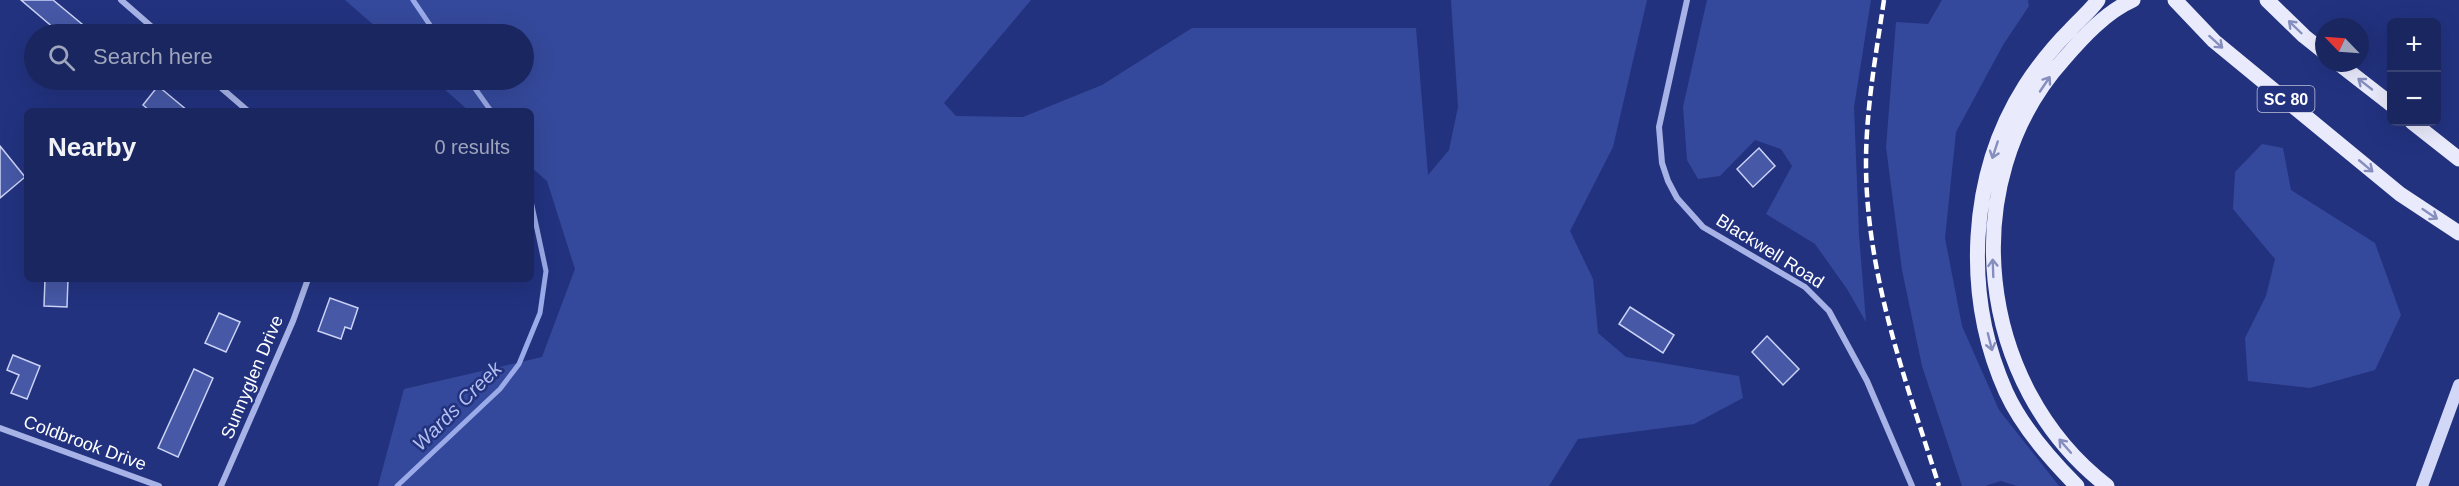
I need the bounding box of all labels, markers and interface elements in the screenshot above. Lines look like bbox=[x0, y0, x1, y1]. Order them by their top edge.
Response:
north arrow bbox=[2315, 18, 2369, 72]
map controls bbox=[2387, 18, 2441, 126]
button: + bbox=[2387, 18, 2441, 72]
one-way arrow bbox=[2287, 20, 2302, 34]
search box bbox=[24, 24, 534, 90]
one-way arrow bbox=[2209, 35, 2224, 49]
icon: search bbox=[45, 41, 78, 74]
text: Search here bbox=[93, 44, 213, 69]
button: − bbox=[2387, 72, 2441, 126]
one-way arrow bbox=[2039, 76, 2051, 93]
one-way arrow bbox=[2357, 78, 2373, 91]
road number: SC 80 bbox=[2258, 86, 2314, 112]
text: Nearby bbox=[48, 132, 136, 162]
text: 0 results bbox=[434, 136, 510, 158]
one-way arrow bbox=[1989, 140, 2000, 159]
one-way arrow bbox=[2358, 159, 2374, 172]
one-way arrow bbox=[2421, 208, 2437, 220]
street label: Blackwell Road bbox=[1713, 210, 1827, 292]
one-way arrow bbox=[1987, 259, 1999, 279]
street label: Sunnyglen Drive bbox=[217, 312, 287, 442]
one-way arrow bbox=[1984, 332, 1996, 351]
water label: Wards Creek bbox=[408, 356, 507, 455]
street label: Coldbrook Drive bbox=[21, 412, 149, 474]
one-way arrow bbox=[2058, 439, 2072, 454]

